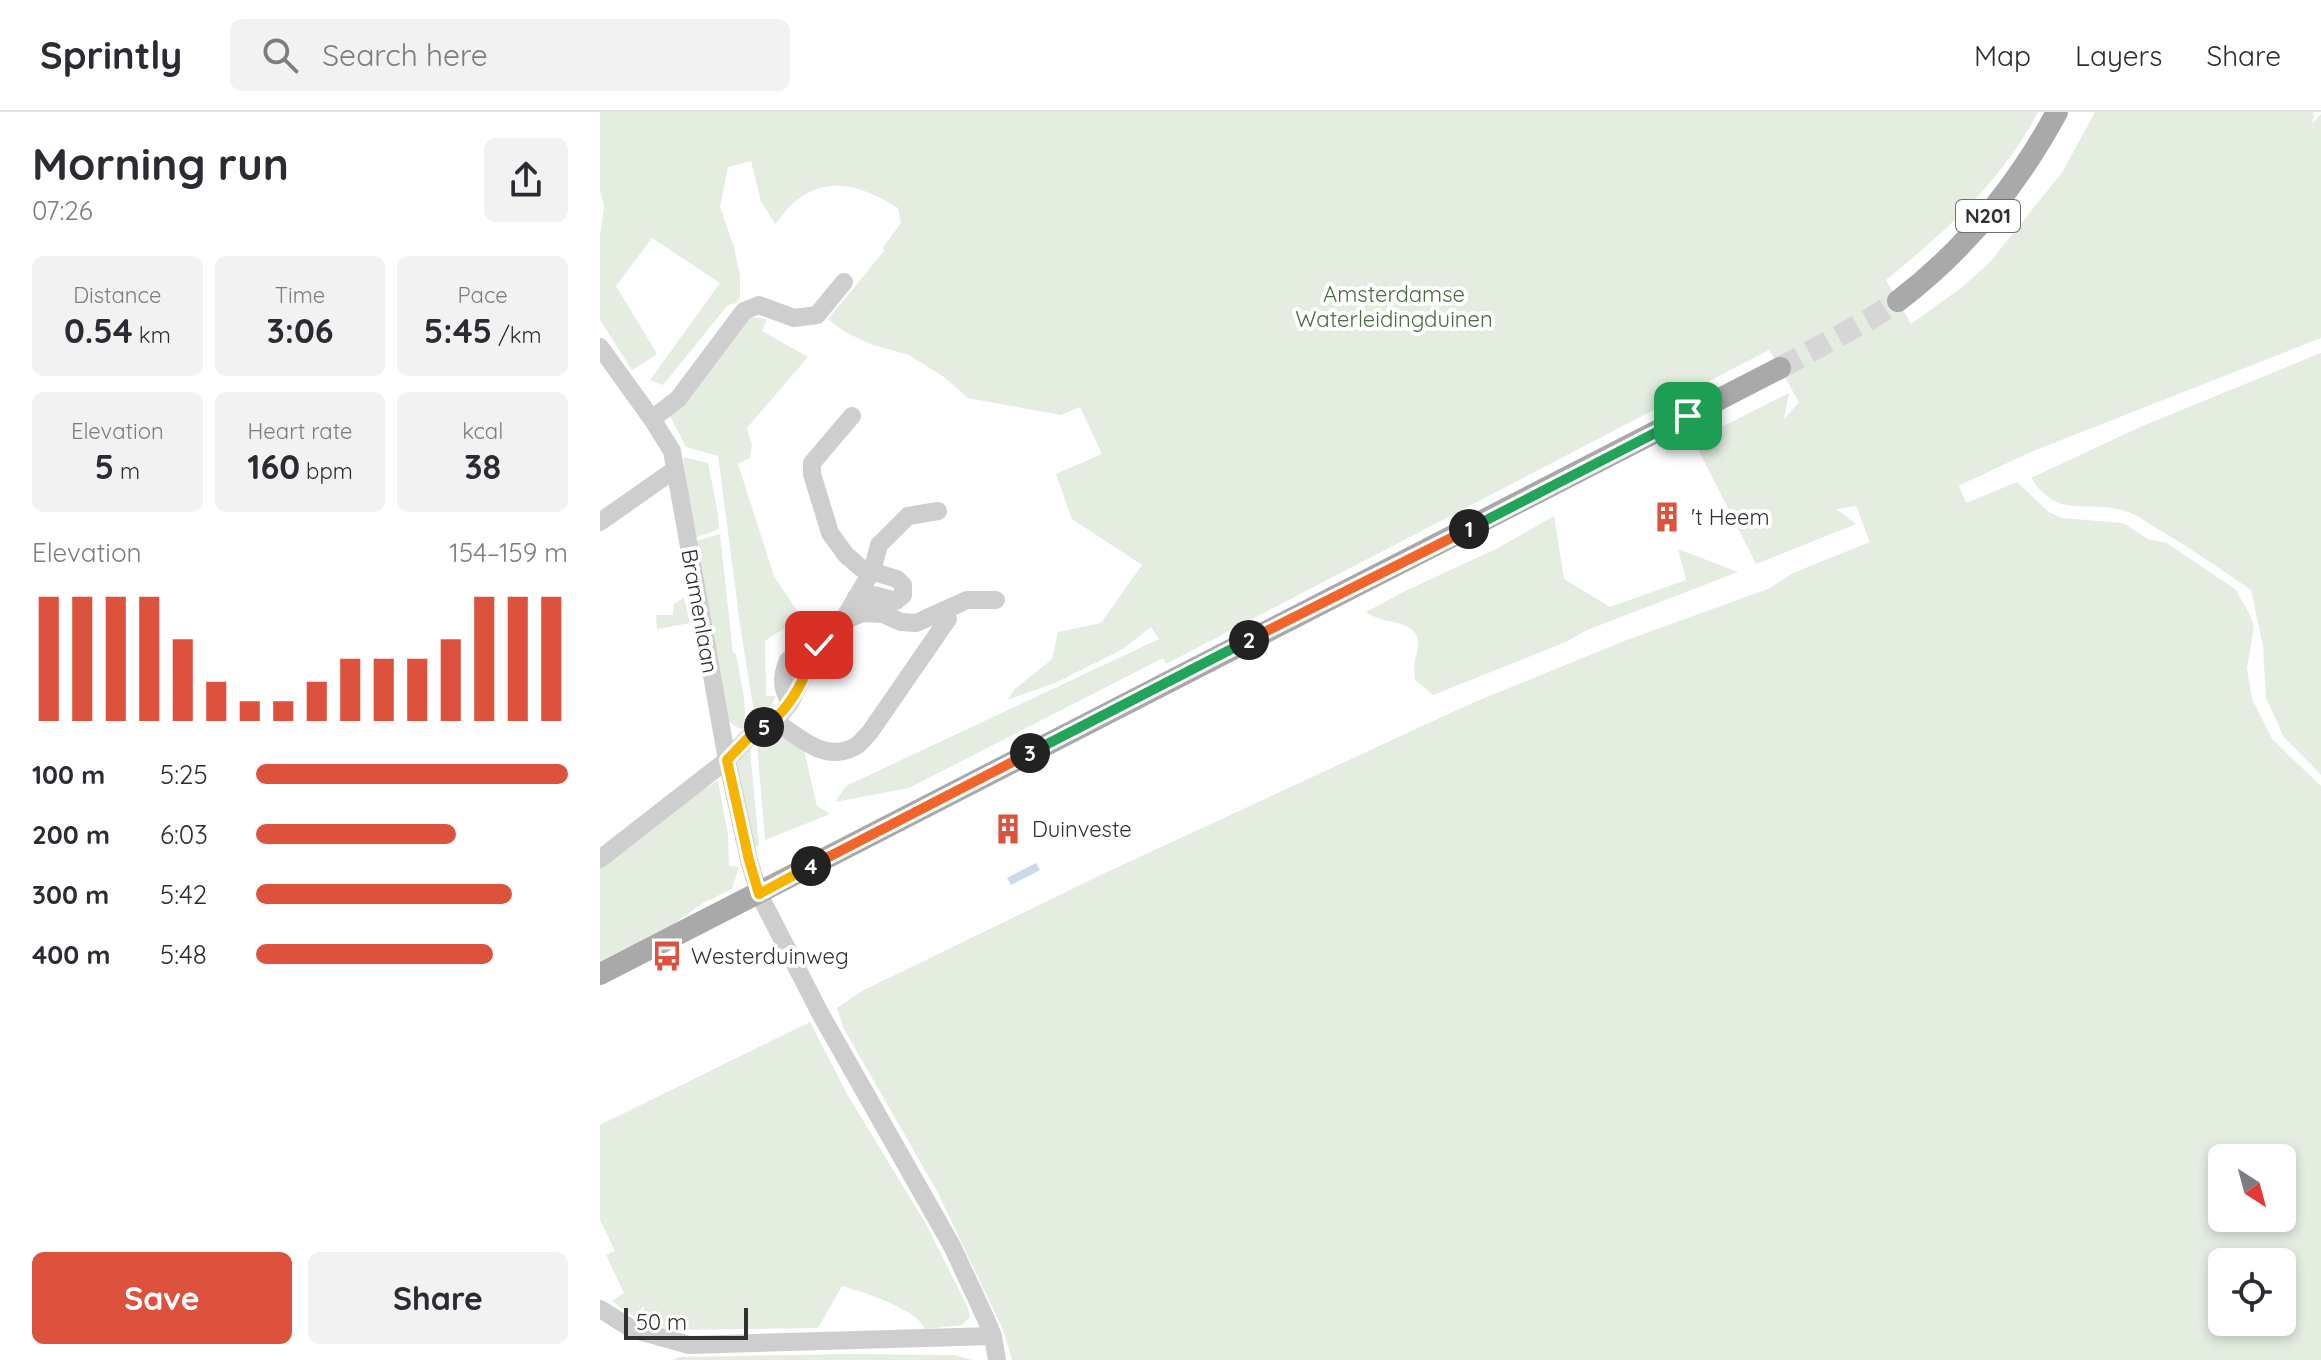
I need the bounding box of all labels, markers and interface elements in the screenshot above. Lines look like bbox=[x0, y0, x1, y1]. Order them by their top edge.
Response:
search box bbox=[230, 19, 790, 91]
text: Sprintly bbox=[40, 31, 182, 79]
icon: search bbox=[258, 33, 302, 77]
text: Search here bbox=[322, 36, 488, 74]
text: Map bbox=[1974, 38, 2031, 73]
text: Layers bbox=[2075, 38, 2162, 73]
text: Share bbox=[2206, 38, 2281, 73]
text: Morning run bbox=[32, 136, 289, 191]
button: share bbox=[484, 138, 568, 222]
text: 07:26 bbox=[32, 194, 93, 227]
road number: N201 bbox=[1956, 200, 2020, 232]
park label: Amsterdamse Waterleidingduinen bbox=[1295, 280, 1493, 333]
text: Distance bbox=[73, 281, 161, 309]
text: Time bbox=[275, 281, 325, 309]
text: Pace bbox=[458, 281, 508, 309]
text: 0.54 bbox=[64, 309, 133, 352]
text: 3:06 bbox=[266, 309, 334, 352]
text: 5:45 bbox=[424, 309, 492, 352]
text: km bbox=[133, 321, 171, 349]
text: /km bbox=[492, 321, 542, 349]
pin bbox=[1654, 382, 1722, 450]
icon: arrive bbox=[1666, 394, 1710, 438]
text: Elevation bbox=[71, 417, 164, 445]
text: Heart rate bbox=[248, 417, 352, 445]
text: kcal bbox=[462, 417, 503, 445]
text: 5 bbox=[94, 445, 114, 488]
text: 160 bbox=[247, 445, 300, 488]
text: 38 bbox=[464, 445, 501, 488]
text: m bbox=[114, 457, 140, 485]
text: bpm bbox=[300, 457, 353, 485]
building icon: 't Heem bbox=[1650, 500, 1684, 534]
place label: 't Heem bbox=[1691, 503, 1769, 531]
pin: 1 bbox=[1449, 509, 1489, 549]
text: 1 bbox=[1465, 515, 1473, 543]
text: Elevation bbox=[32, 536, 142, 569]
text: 154–159 m bbox=[449, 536, 568, 569]
street label: Bramenlaan bbox=[675, 547, 725, 675]
pin bbox=[785, 611, 853, 679]
pin: 2 bbox=[1229, 620, 1269, 660]
icon: check bbox=[797, 623, 841, 667]
text: 2 bbox=[1243, 626, 1255, 654]
pin: 5 bbox=[744, 707, 784, 747]
text: 5 bbox=[758, 713, 770, 741]
pin: 3 bbox=[1010, 733, 1050, 773]
text: 3 bbox=[1024, 739, 1036, 767]
text: 100 m bbox=[32, 758, 105, 791]
text: 5:25 bbox=[160, 758, 208, 791]
building icon: Duinveste bbox=[991, 812, 1025, 846]
place label: Duinveste bbox=[1032, 815, 1132, 843]
text: 200 m bbox=[32, 818, 110, 851]
text: 6:03 bbox=[160, 818, 208, 851]
pin: 4 bbox=[791, 846, 831, 886]
text: 4 bbox=[805, 852, 817, 880]
text: 300 m bbox=[32, 878, 109, 911]
text: 5:42 bbox=[160, 878, 207, 911]
text: 400 m bbox=[32, 938, 110, 971]
text: 5:48 bbox=[160, 938, 207, 971]
bus stop icon: Westerduinweg bbox=[650, 939, 684, 973]
place label: Westerduinweg bbox=[691, 942, 849, 970]
north arrow bbox=[2208, 1144, 2296, 1232]
map controls bbox=[2208, 1144, 2296, 1336]
button: locate bbox=[2208, 1248, 2296, 1336]
button: Save bbox=[32, 1252, 292, 1344]
button: Share bbox=[308, 1252, 568, 1344]
scale bar bbox=[624, 1304, 748, 1340]
text: 50 m bbox=[636, 1308, 687, 1336]

